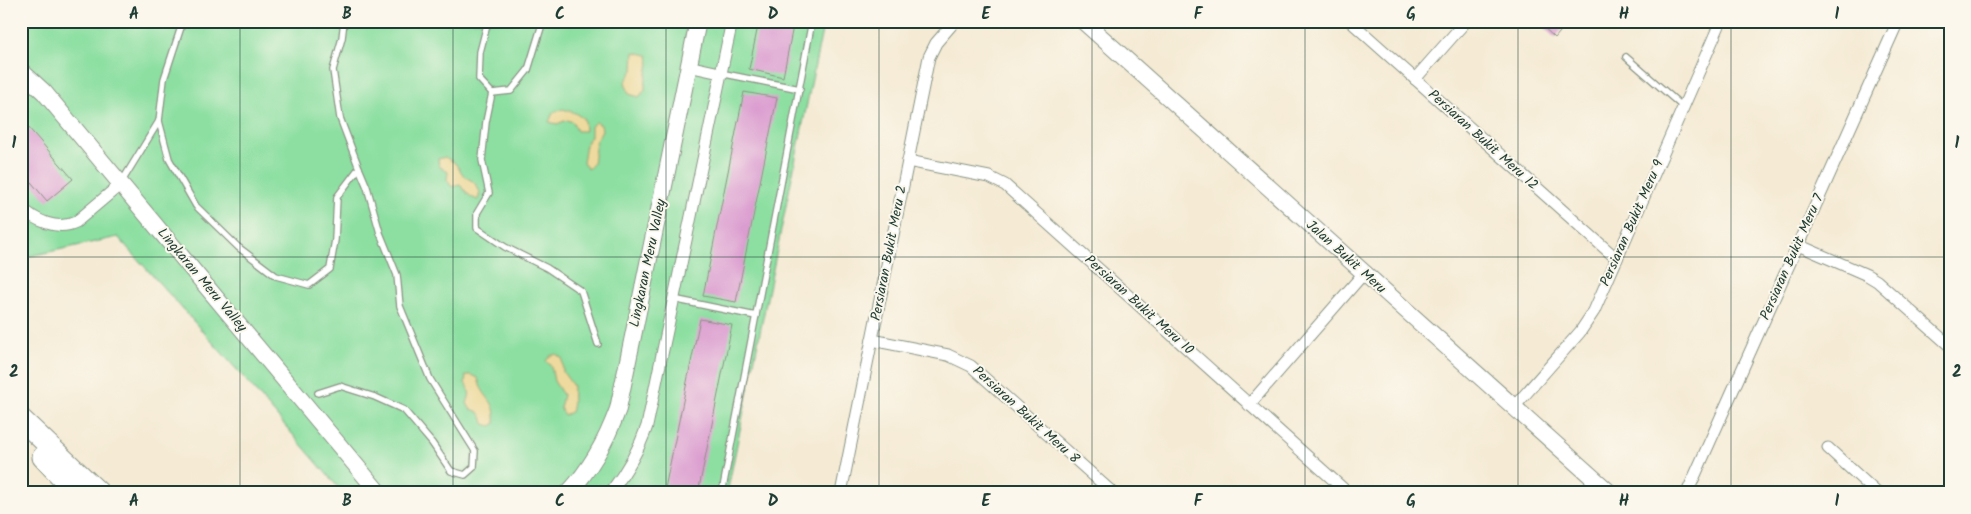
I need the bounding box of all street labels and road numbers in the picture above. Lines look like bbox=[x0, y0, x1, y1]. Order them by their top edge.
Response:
street label: Persiaran Bukit Meru 12 bbox=[1423, 84, 1543, 196]
street label: Persiaran Bukit Meru 9 bbox=[1594, 156, 1670, 290]
street label: Persiaran Bukit Meru 2 bbox=[865, 183, 913, 323]
street label: Persiaran Bukit Meru 7 bbox=[1754, 190, 1830, 324]
street label: Lingkaran Meru Valley bbox=[624, 196, 672, 329]
street label: Jalan Bukit Meru bbox=[1301, 215, 1391, 299]
street label: Lingkaran Meru Valley bbox=[152, 223, 253, 337]
street label: Persiaran Bukit Meru 10 bbox=[1079, 250, 1199, 360]
street label: Persiaran Bukit Meru 8 bbox=[967, 361, 1085, 470]

